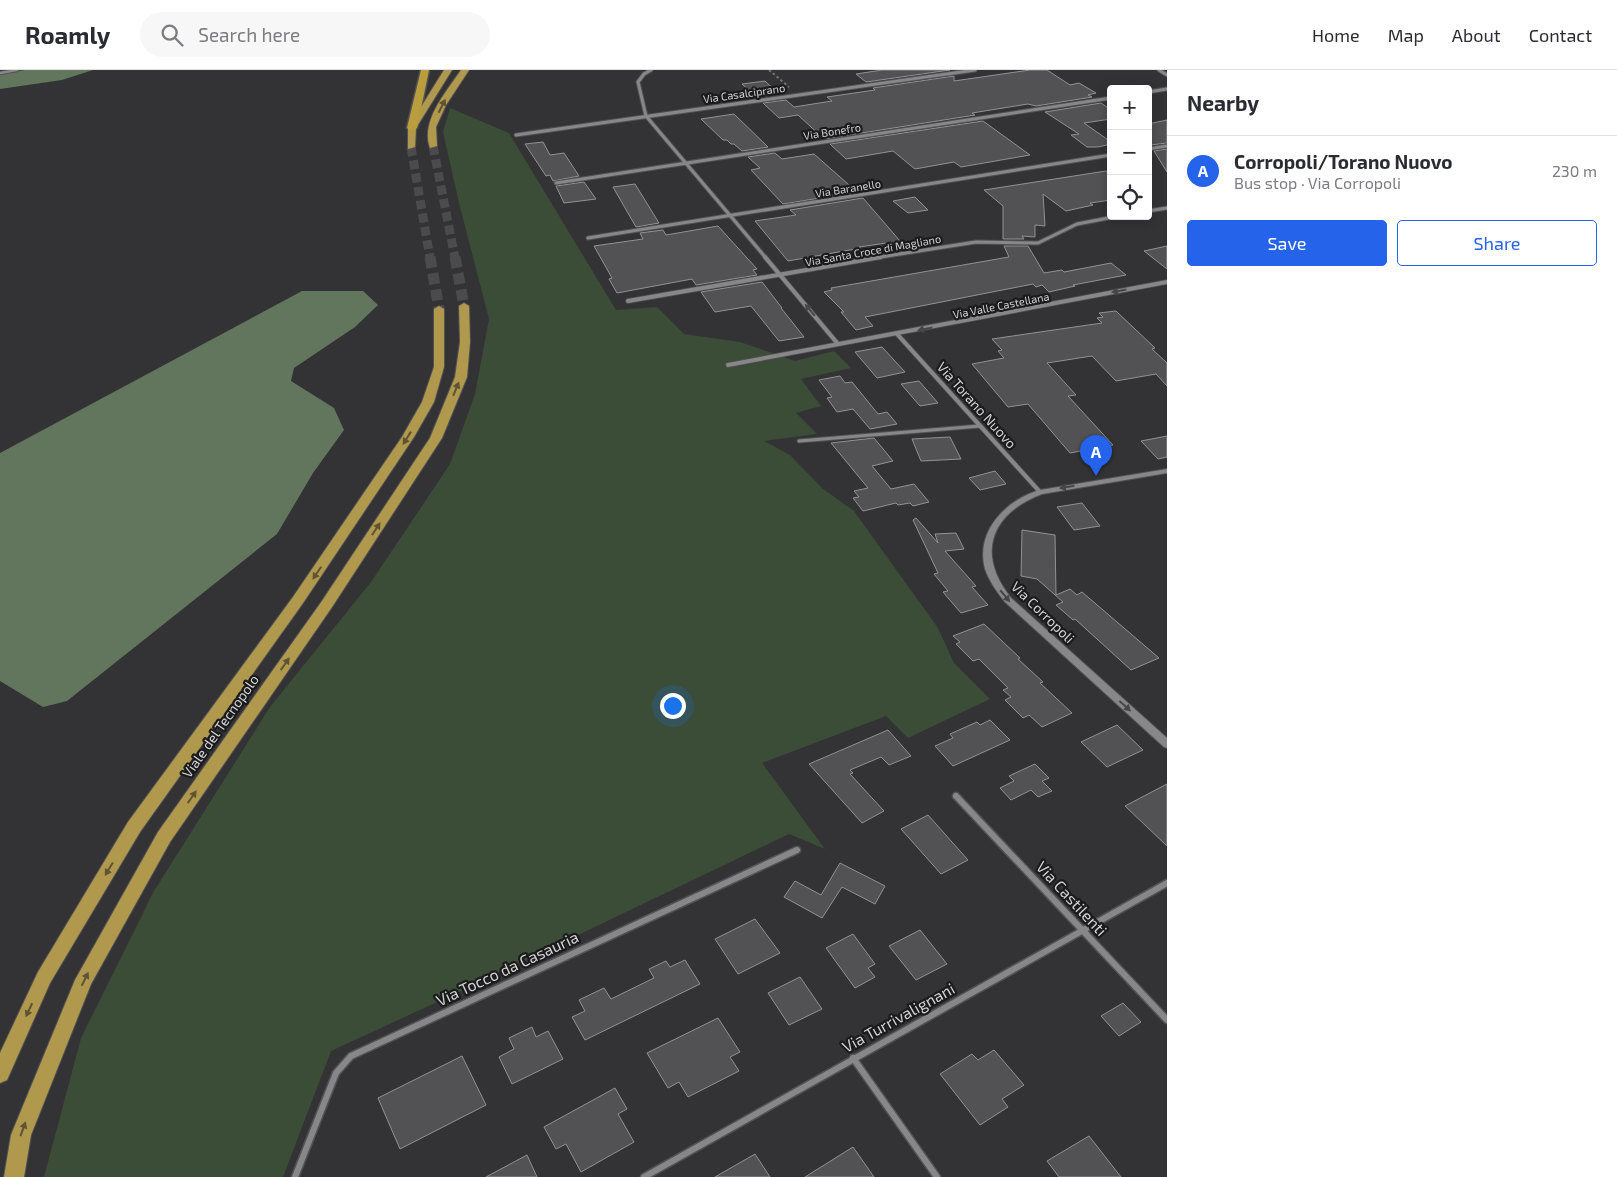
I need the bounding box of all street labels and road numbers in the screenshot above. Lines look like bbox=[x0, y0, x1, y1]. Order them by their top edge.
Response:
street label: Via Casalciprano bbox=[702, 81, 786, 105]
street label: Via Bonefro bbox=[802, 120, 862, 142]
street label: Via Baranello bbox=[814, 176, 882, 200]
street label: Via Santa Croce di Magliano bbox=[804, 232, 942, 268]
street label: Via Valle Castellana bbox=[952, 289, 1050, 321]
street label: Via Torano Nuovo bbox=[934, 358, 1020, 452]
street label: Via Corropoli bbox=[1008, 578, 1078, 646]
street label: Viale del Tecnopolo bbox=[178, 671, 262, 781]
street label: Via Castilenti bbox=[1033, 857, 1111, 939]
street label: Via Tocco da Casauria bbox=[433, 927, 581, 1009]
street label: Via Turrivalignani bbox=[838, 978, 958, 1056]

